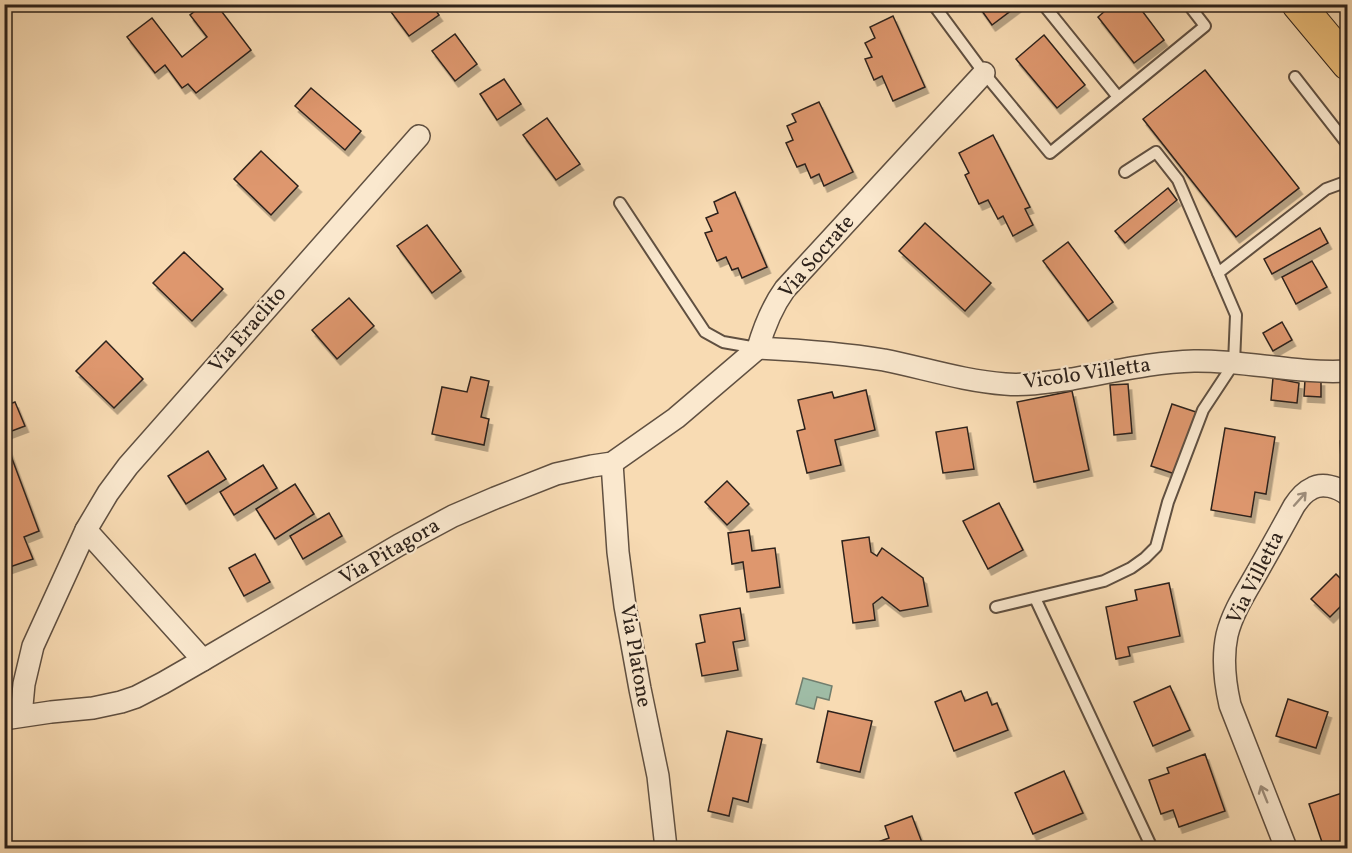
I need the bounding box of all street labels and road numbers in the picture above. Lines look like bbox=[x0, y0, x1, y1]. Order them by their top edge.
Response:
street label: Via Socrate bbox=[772, 209, 862, 305]
street label: Via Eraclito bbox=[202, 280, 294, 380]
street label: Vicolo Villetta bbox=[1021, 351, 1153, 397]
street label: Via Pitagora bbox=[334, 511, 446, 593]
street label: Via Villetta bbox=[1220, 526, 1292, 630]
street label: Via Platone bbox=[612, 602, 658, 710]

